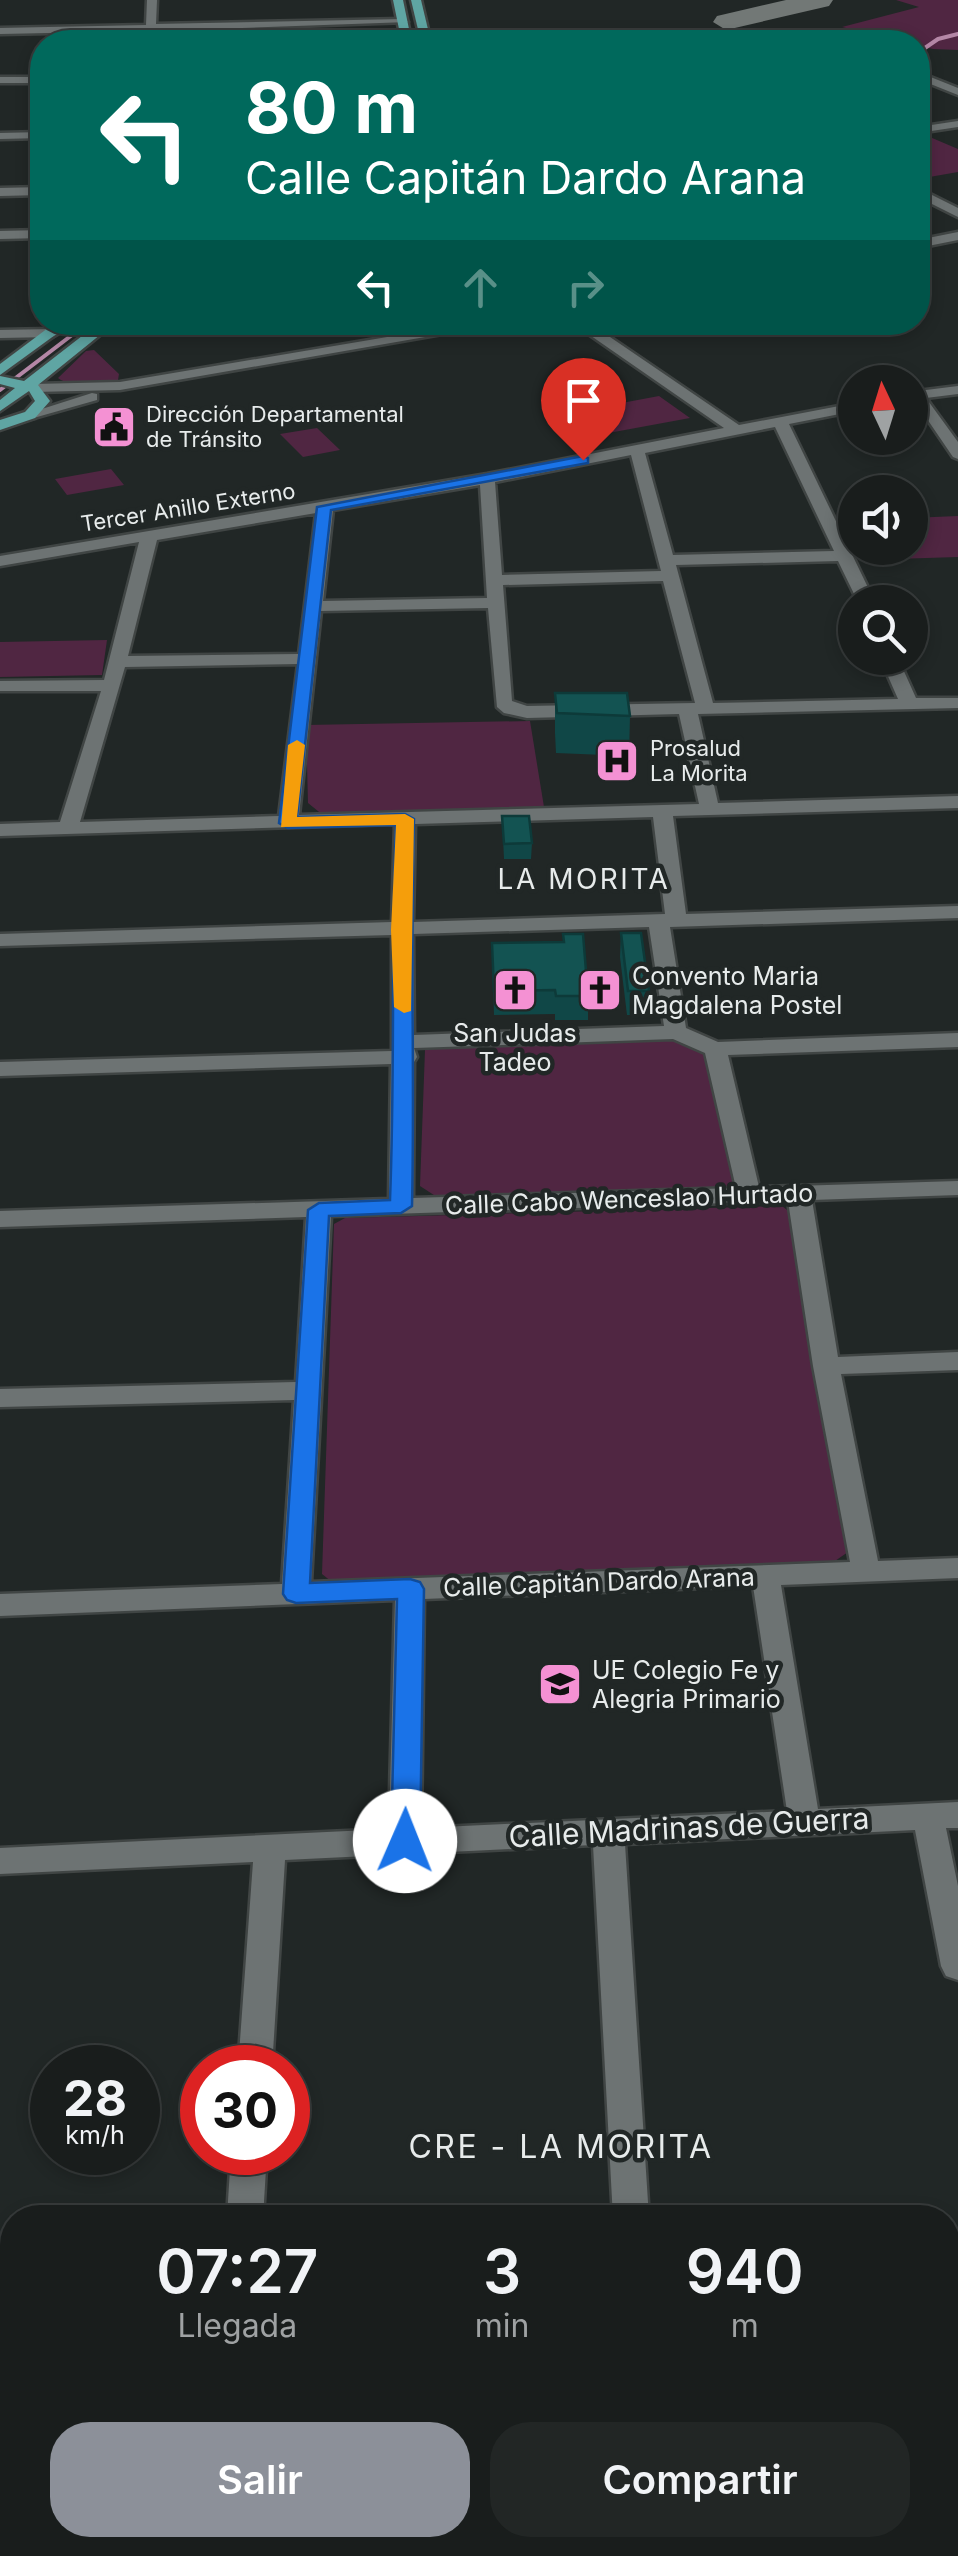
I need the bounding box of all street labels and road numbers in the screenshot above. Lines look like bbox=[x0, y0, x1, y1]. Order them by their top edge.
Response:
street label: Tercer Anillo Externo bbox=[79, 477, 297, 537]
street label: Calle Cabo Wenceslao Hurtado bbox=[444, 1178, 814, 1220]
street label: Calle Capitán Dardo Arana bbox=[443, 1562, 755, 1602]
street label: Calle Madrinas de Guerra bbox=[508, 1800, 870, 1854]

